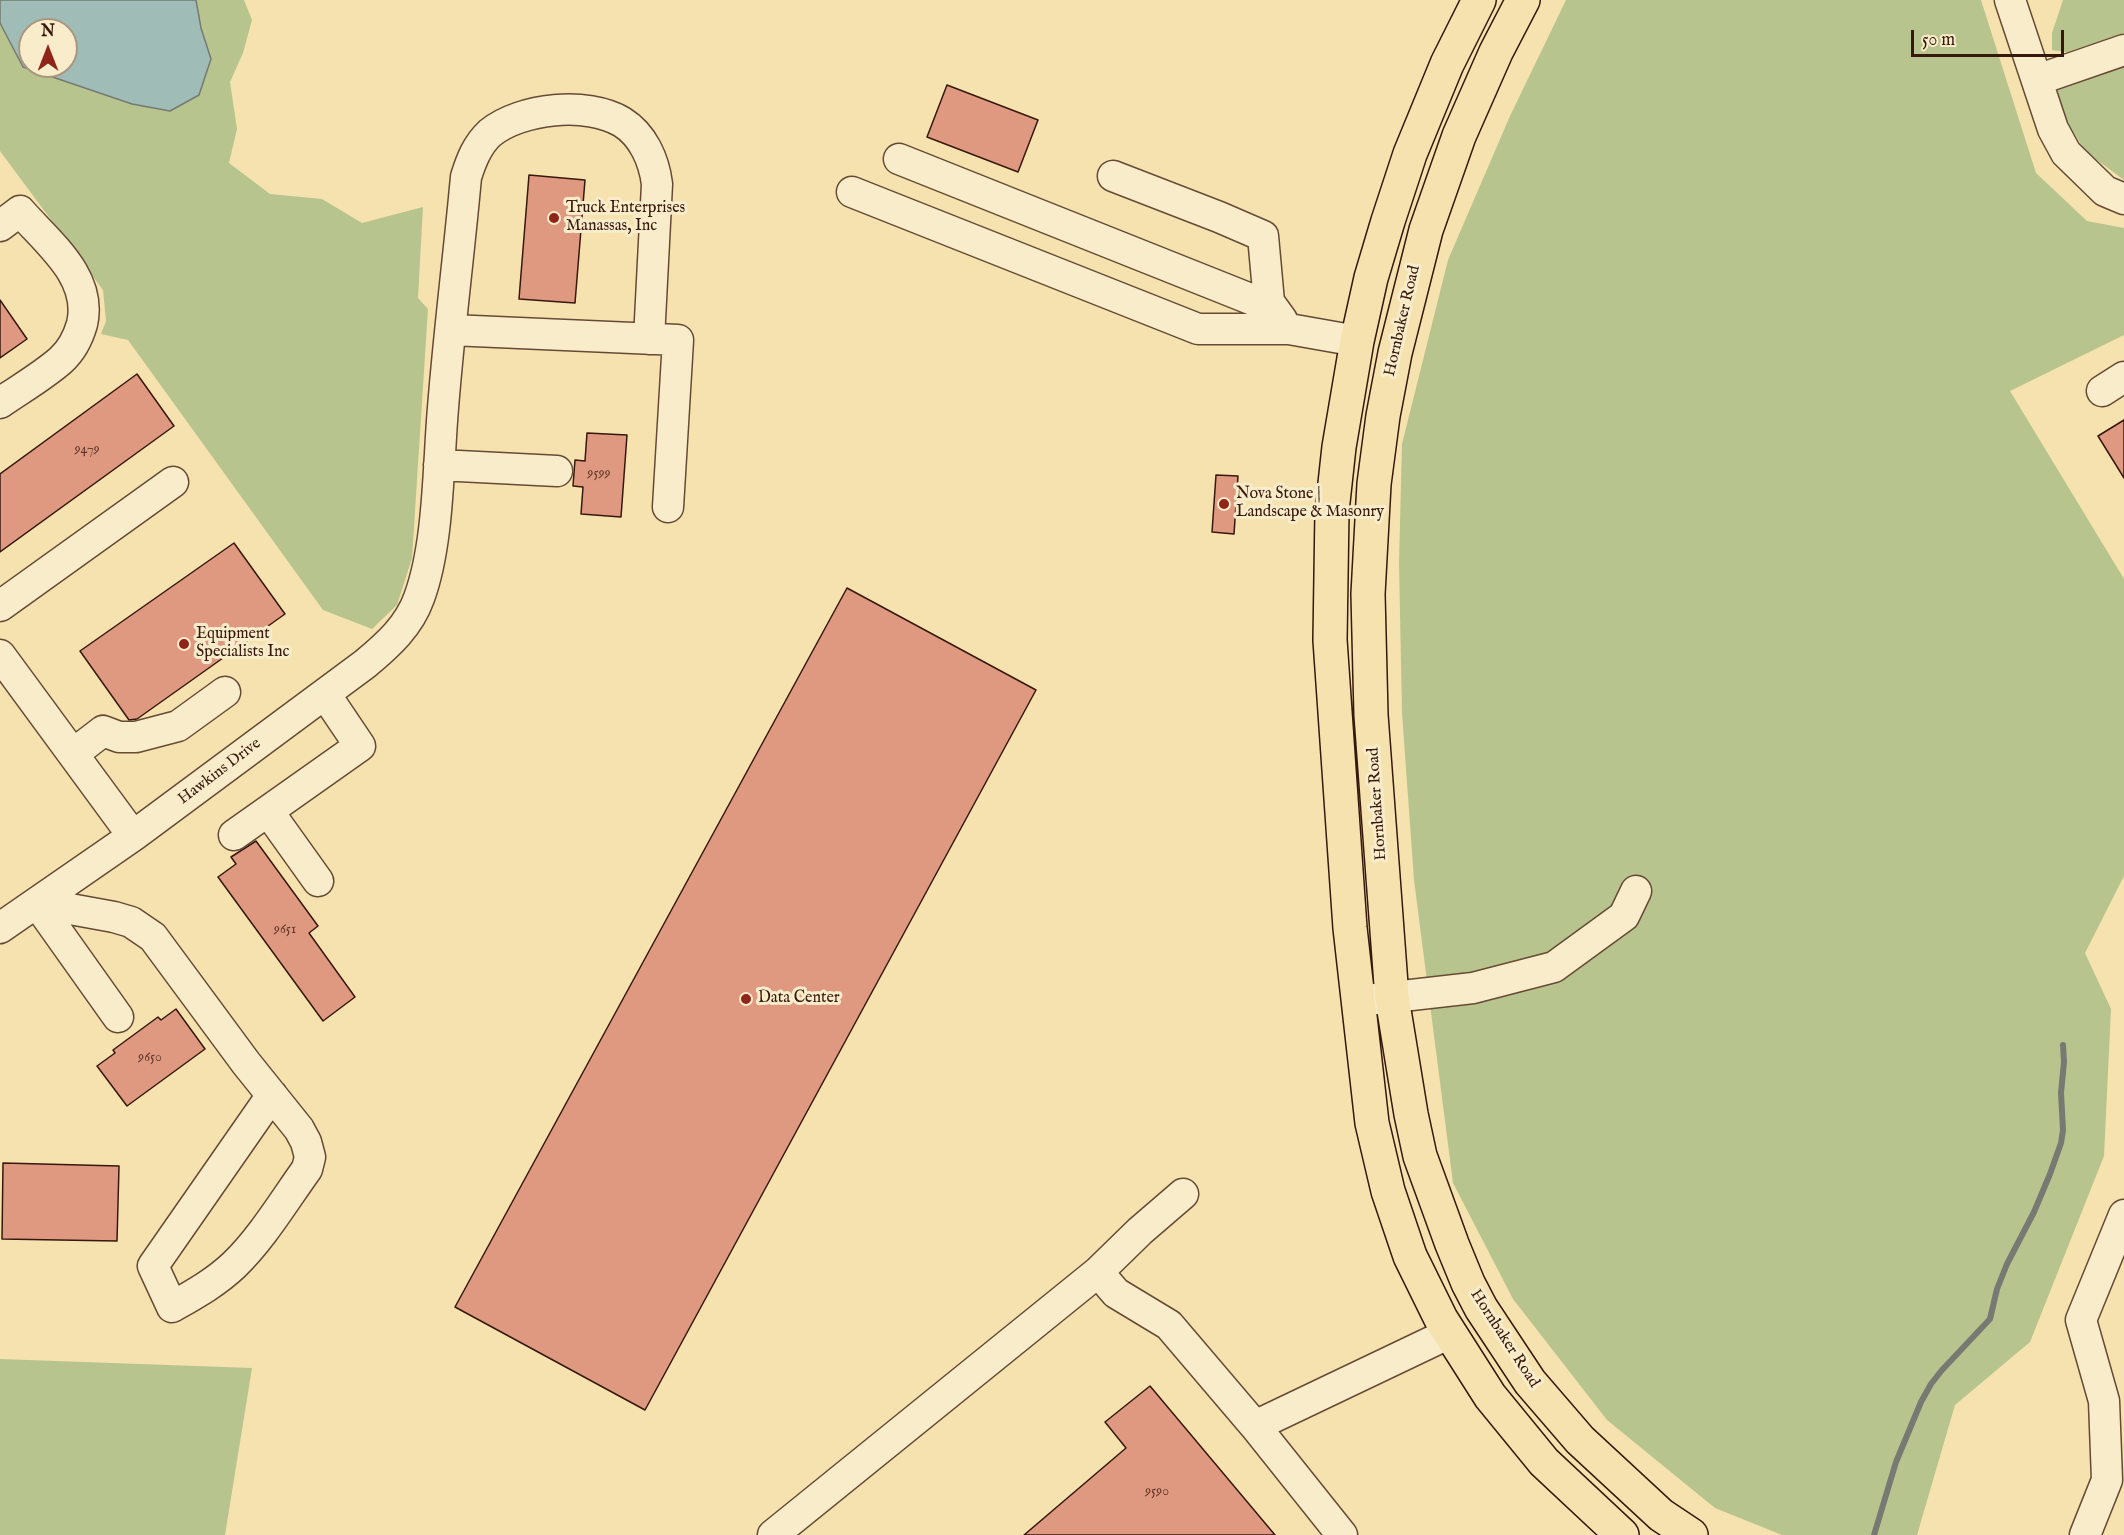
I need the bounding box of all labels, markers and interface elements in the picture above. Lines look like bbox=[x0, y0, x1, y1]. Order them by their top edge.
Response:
north arrow bbox=[18, 18, 78, 78]
scale bar bbox=[1914, 18, 2067, 56]
text: N bbox=[41, 22, 55, 42]
text: 50 m bbox=[1922, 29, 1955, 52]
place label: Truck Enterprises Manassas, Inc bbox=[566, 199, 685, 237]
marker: Truck Enterprises Manassas, Inc bbox=[547, 211, 561, 225]
street label: Hornbaker Road bbox=[1381, 264, 1425, 378]
house number: 9479 bbox=[74, 442, 100, 458]
house number: 9599 bbox=[587, 466, 611, 482]
place label: Nova Stone | Landscape & Masonry bbox=[1236, 485, 1384, 523]
marker: Nova Stone | Landscape & Masonry bbox=[1217, 497, 1231, 511]
place label: Equipment Specialists Inc bbox=[196, 625, 289, 663]
marker: Equipment Specialists Inc bbox=[177, 637, 191, 651]
street label: Hawkins Drive bbox=[175, 735, 265, 809]
street label: Hornbaker Road bbox=[1364, 747, 1392, 861]
house number: 9651 bbox=[274, 922, 296, 938]
place label: Data Center bbox=[758, 989, 840, 1009]
marker: Data Center bbox=[739, 992, 753, 1006]
house number: 9650 bbox=[138, 1050, 162, 1066]
street label: Hornbaker Road bbox=[1465, 1286, 1543, 1392]
house number: 9590 bbox=[1145, 1484, 1169, 1500]

